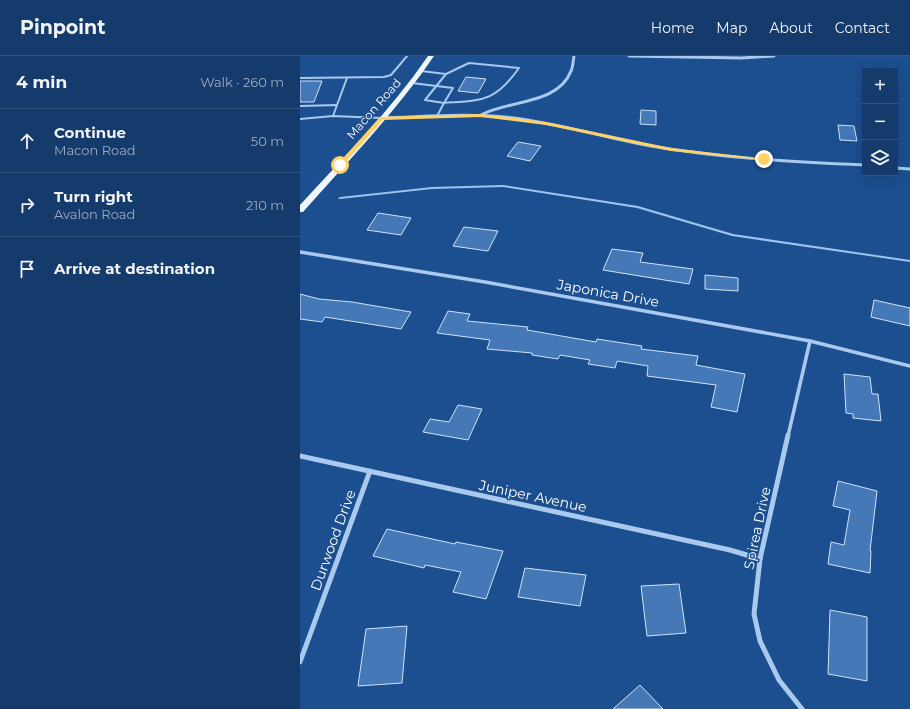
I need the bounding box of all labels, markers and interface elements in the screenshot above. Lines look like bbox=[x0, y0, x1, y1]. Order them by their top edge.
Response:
text: Pinpoint bbox=[20, 16, 105, 39]
text: Home bbox=[651, 19, 694, 37]
text: Map bbox=[716, 19, 747, 37]
text: About bbox=[769, 19, 813, 37]
text: Contact bbox=[835, 19, 890, 37]
map controls bbox=[862, 68, 898, 176]
button: + bbox=[862, 68, 898, 104]
text: 4 min bbox=[16, 72, 67, 92]
text: Walk · 260 m bbox=[200, 74, 284, 90]
street label: Macon Road bbox=[343, 75, 404, 142]
button: − bbox=[862, 104, 898, 140]
text: Continue bbox=[54, 123, 126, 142]
icon: ahead bbox=[16, 130, 38, 152]
text: 50 m bbox=[251, 133, 284, 149]
button: layers bbox=[862, 140, 898, 176]
text: Macon Road bbox=[54, 142, 136, 158]
route end bbox=[755, 150, 773, 168]
route start bbox=[331, 156, 349, 174]
text: Turn right bbox=[54, 187, 133, 206]
icon: right bbox=[16, 194, 38, 216]
text: 210 m bbox=[246, 197, 284, 213]
text: Avalon Road bbox=[54, 206, 135, 222]
icon: arrive bbox=[16, 258, 38, 280]
text: Arrive at destination bbox=[54, 259, 215, 278]
street label: Japonica Drive bbox=[555, 275, 660, 311]
street label: Juniper Avenue bbox=[476, 476, 589, 516]
street label: Spirea Drive bbox=[739, 485, 775, 571]
street label: Durwood Drive bbox=[306, 487, 360, 593]

